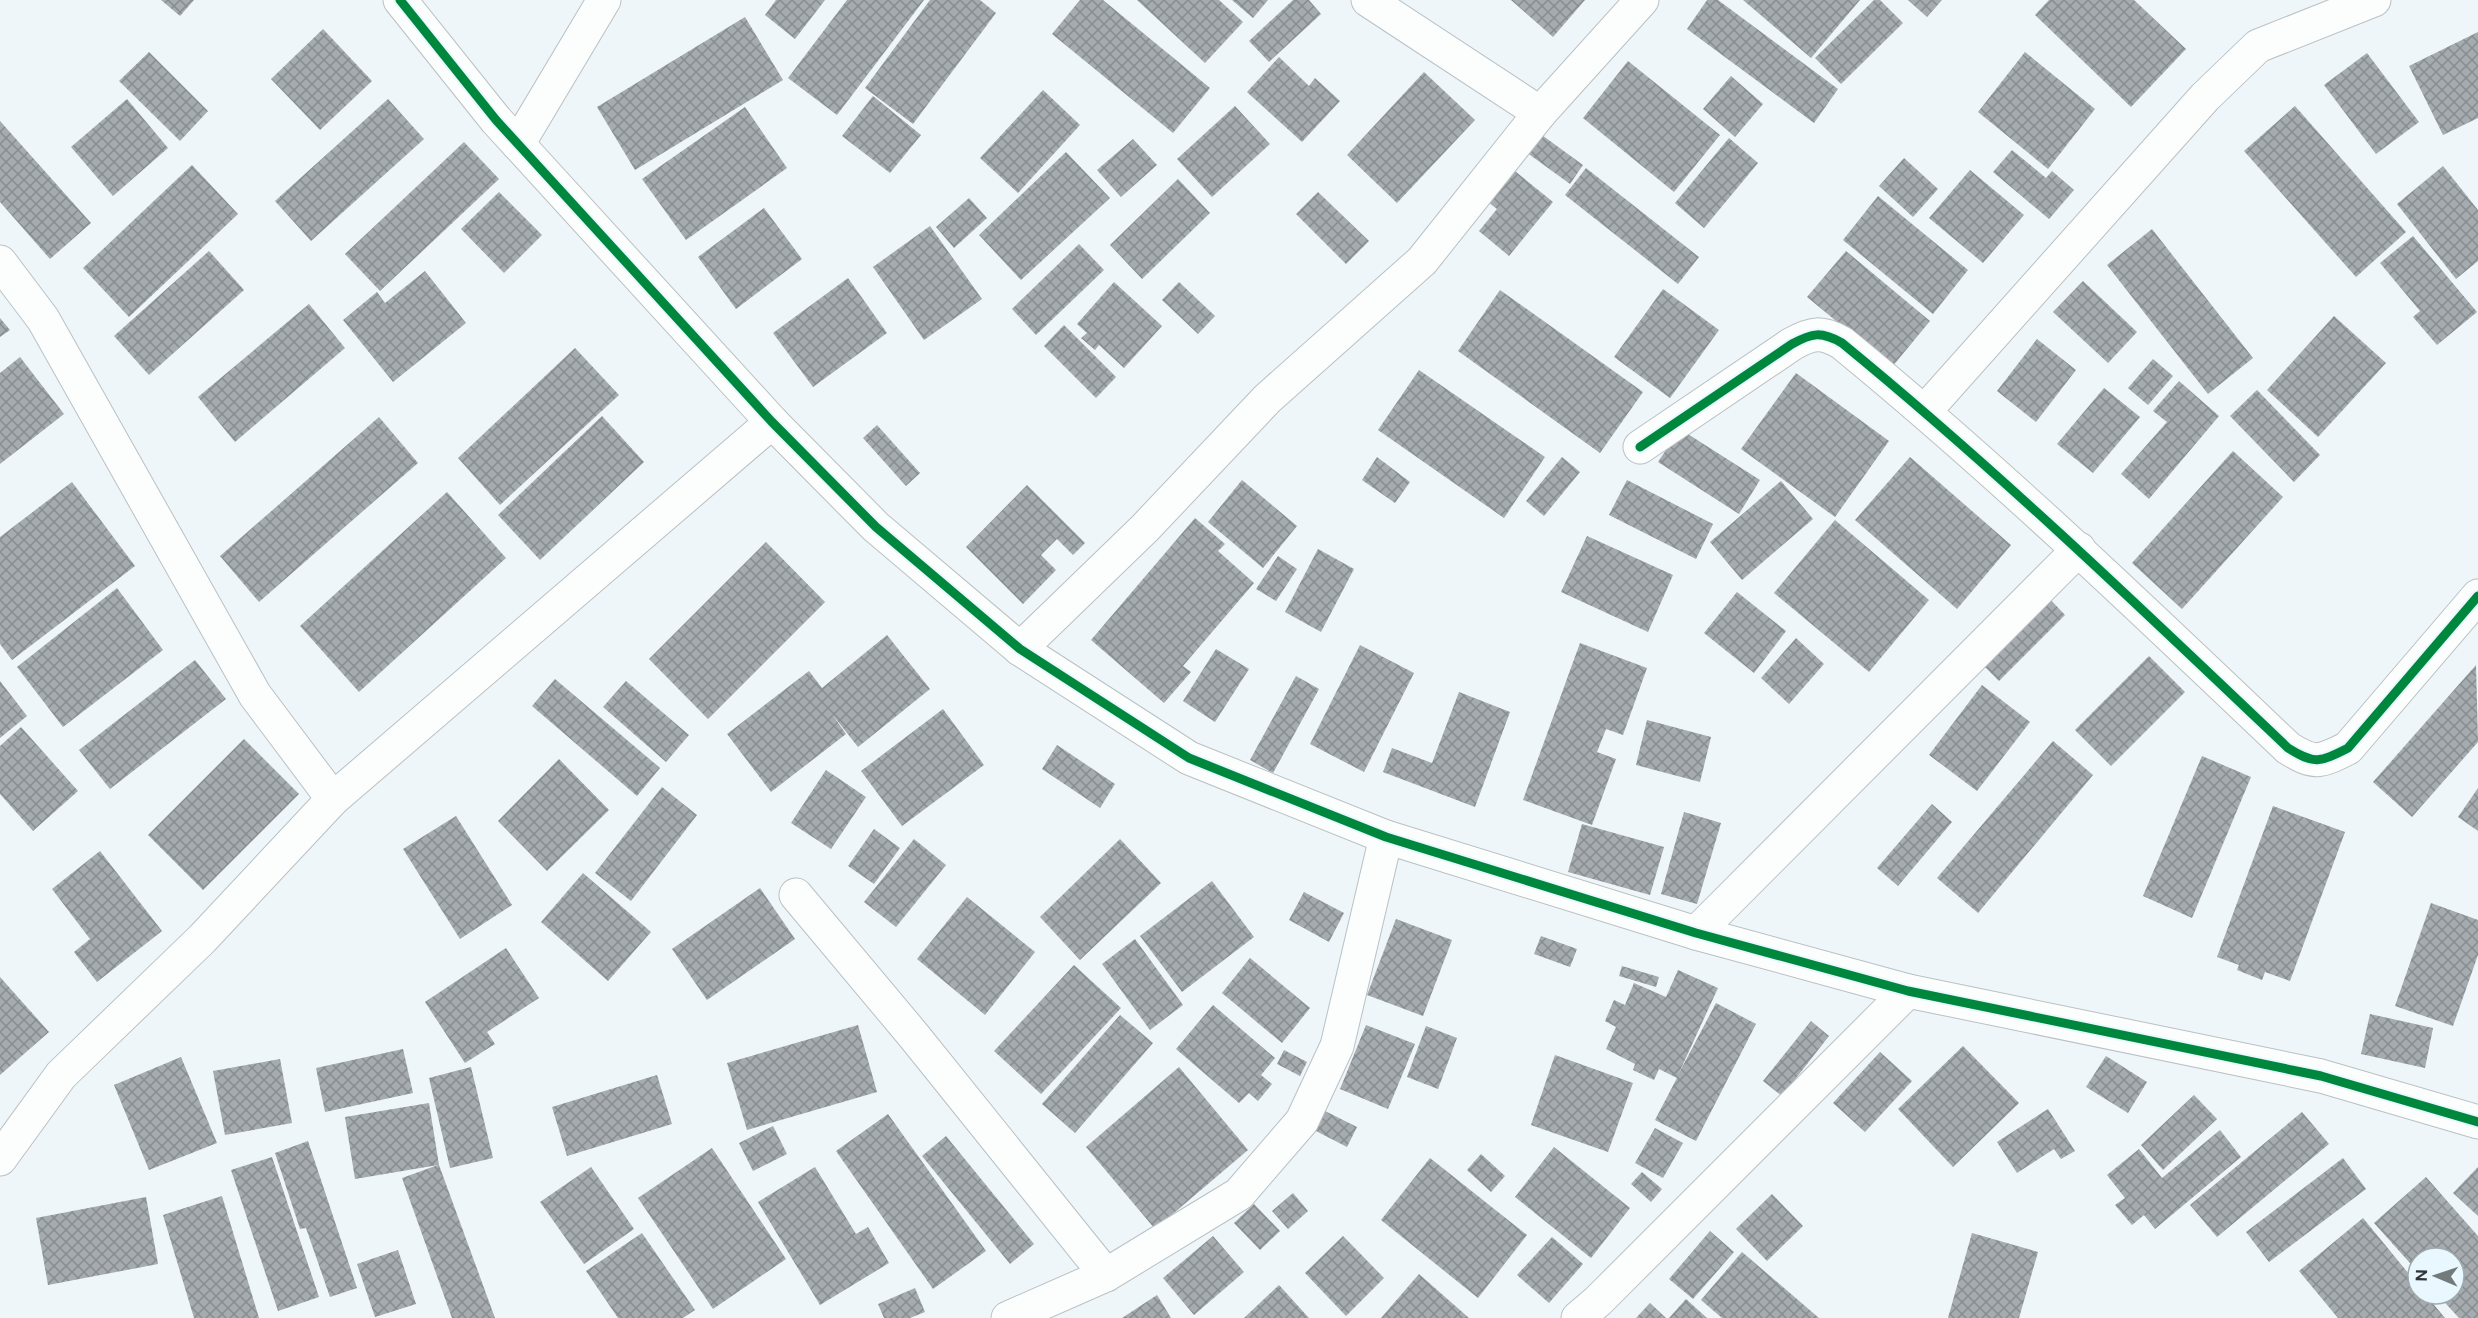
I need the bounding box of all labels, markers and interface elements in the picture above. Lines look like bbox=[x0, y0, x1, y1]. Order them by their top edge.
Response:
north arrow bbox=[2406, 1246, 2466, 1306]
text: N bbox=[2412, 1269, 2431, 1282]

